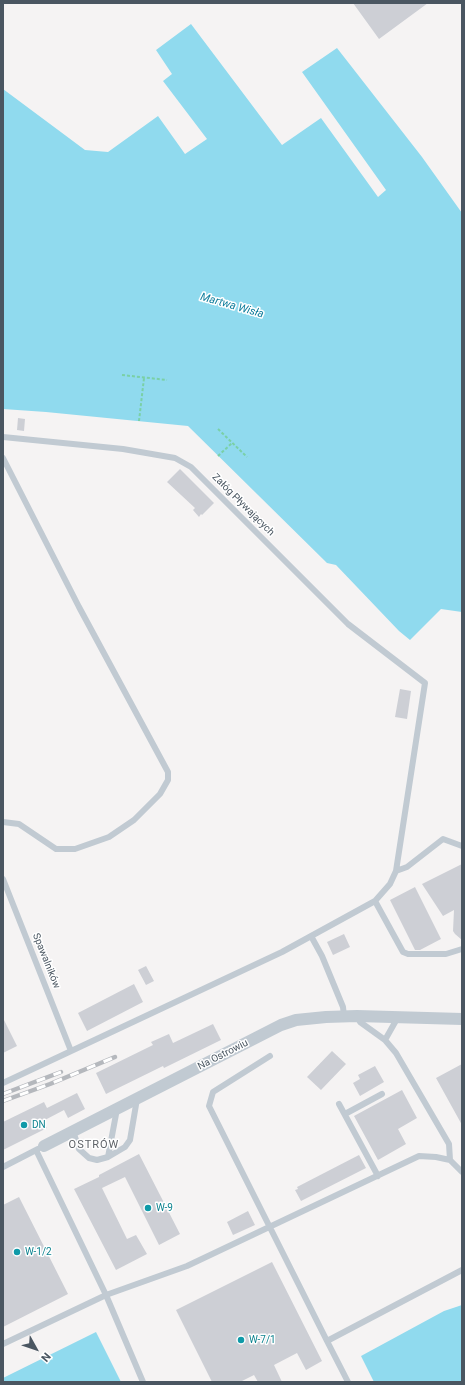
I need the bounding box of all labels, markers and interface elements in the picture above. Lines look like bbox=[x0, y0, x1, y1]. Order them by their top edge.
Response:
water label: Martwa Wisła bbox=[199, 291, 265, 321]
street label: Załóg Pływających bbox=[209, 471, 277, 539]
street label: Spawalników bbox=[29, 932, 63, 990]
street label: Na Ostrowiu bbox=[196, 1037, 250, 1073]
place label: DN bbox=[32, 1119, 46, 1131]
marker: DN bbox=[19, 1120, 29, 1130]
district label: OSTRÓW bbox=[69, 1138, 119, 1152]
place label: W-9 bbox=[156, 1202, 173, 1214]
marker: W-9 bbox=[143, 1203, 153, 1213]
place label: W-1/2 bbox=[25, 1246, 52, 1258]
marker: W-1/2 bbox=[12, 1247, 22, 1257]
north arrow bbox=[16, 1329, 56, 1369]
place label: W-7/1 bbox=[249, 1334, 276, 1346]
marker: W-7/1 bbox=[236, 1335, 246, 1345]
text: N bbox=[38, 1350, 53, 1364]

